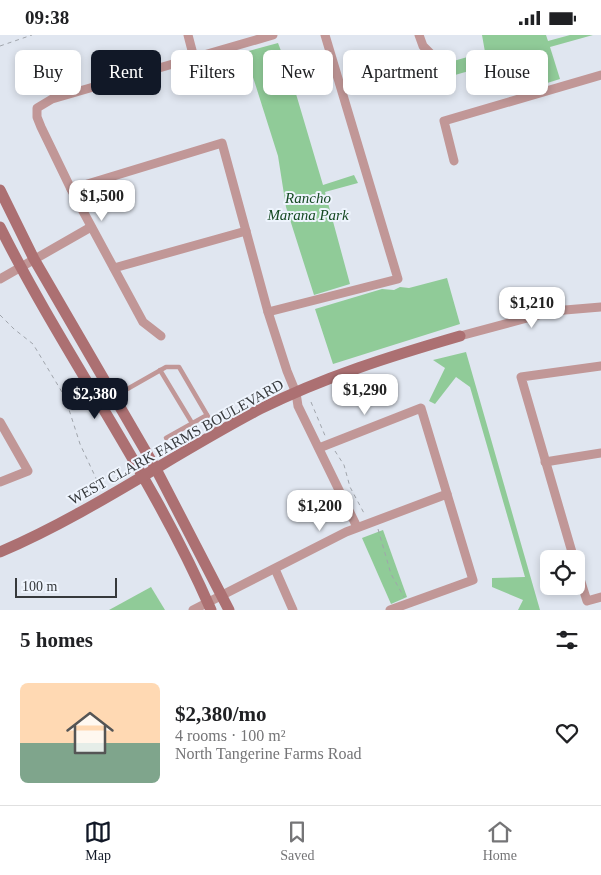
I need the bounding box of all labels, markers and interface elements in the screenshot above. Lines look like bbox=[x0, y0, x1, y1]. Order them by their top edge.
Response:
text: 09:38 bbox=[25, 7, 69, 28]
chip: Buy bbox=[15, 50, 81, 95]
chip: Rent bbox=[91, 50, 161, 95]
chip: Filters bbox=[171, 50, 253, 95]
chip: New bbox=[263, 50, 333, 95]
chip: Apartment bbox=[343, 50, 456, 95]
chip: House bbox=[466, 50, 548, 95]
pin: $1,500 bbox=[61, 179, 143, 222]
text: $1,500 bbox=[80, 187, 124, 204]
park label: Rancho Marana Park bbox=[266, 190, 349, 223]
pin: $1,210 bbox=[491, 287, 573, 329]
text: $1,210 bbox=[510, 294, 554, 311]
pin: $1,290 bbox=[324, 373, 406, 416]
street label: WEST CLARK FARMS BOULEVARD bbox=[66, 376, 286, 508]
pin: $2,380 bbox=[54, 377, 136, 420]
text: $1,290 bbox=[343, 381, 387, 398]
text: $2,380 bbox=[73, 385, 117, 402]
pin: $1,200 bbox=[279, 489, 361, 532]
text: $1,200 bbox=[298, 497, 342, 514]
map controls bbox=[540, 550, 585, 595]
button: locate bbox=[540, 550, 585, 595]
scale bar bbox=[15, 575, 118, 598]
text: 100 m bbox=[22, 579, 57, 594]
icon: filters bbox=[553, 626, 581, 654]
text: 5 homes bbox=[20, 628, 93, 652]
text: $2,380/mo bbox=[175, 702, 267, 726]
icon: home bbox=[60, 703, 120, 763]
icon: heart bbox=[553, 719, 581, 747]
text: 4 rooms · 100 m² bbox=[175, 727, 286, 744]
text: North Tangerine Farms Road bbox=[175, 745, 362, 762]
tab: Map bbox=[84, 818, 112, 864]
tab: Saved bbox=[280, 818, 315, 864]
tab: Home bbox=[483, 818, 517, 864]

